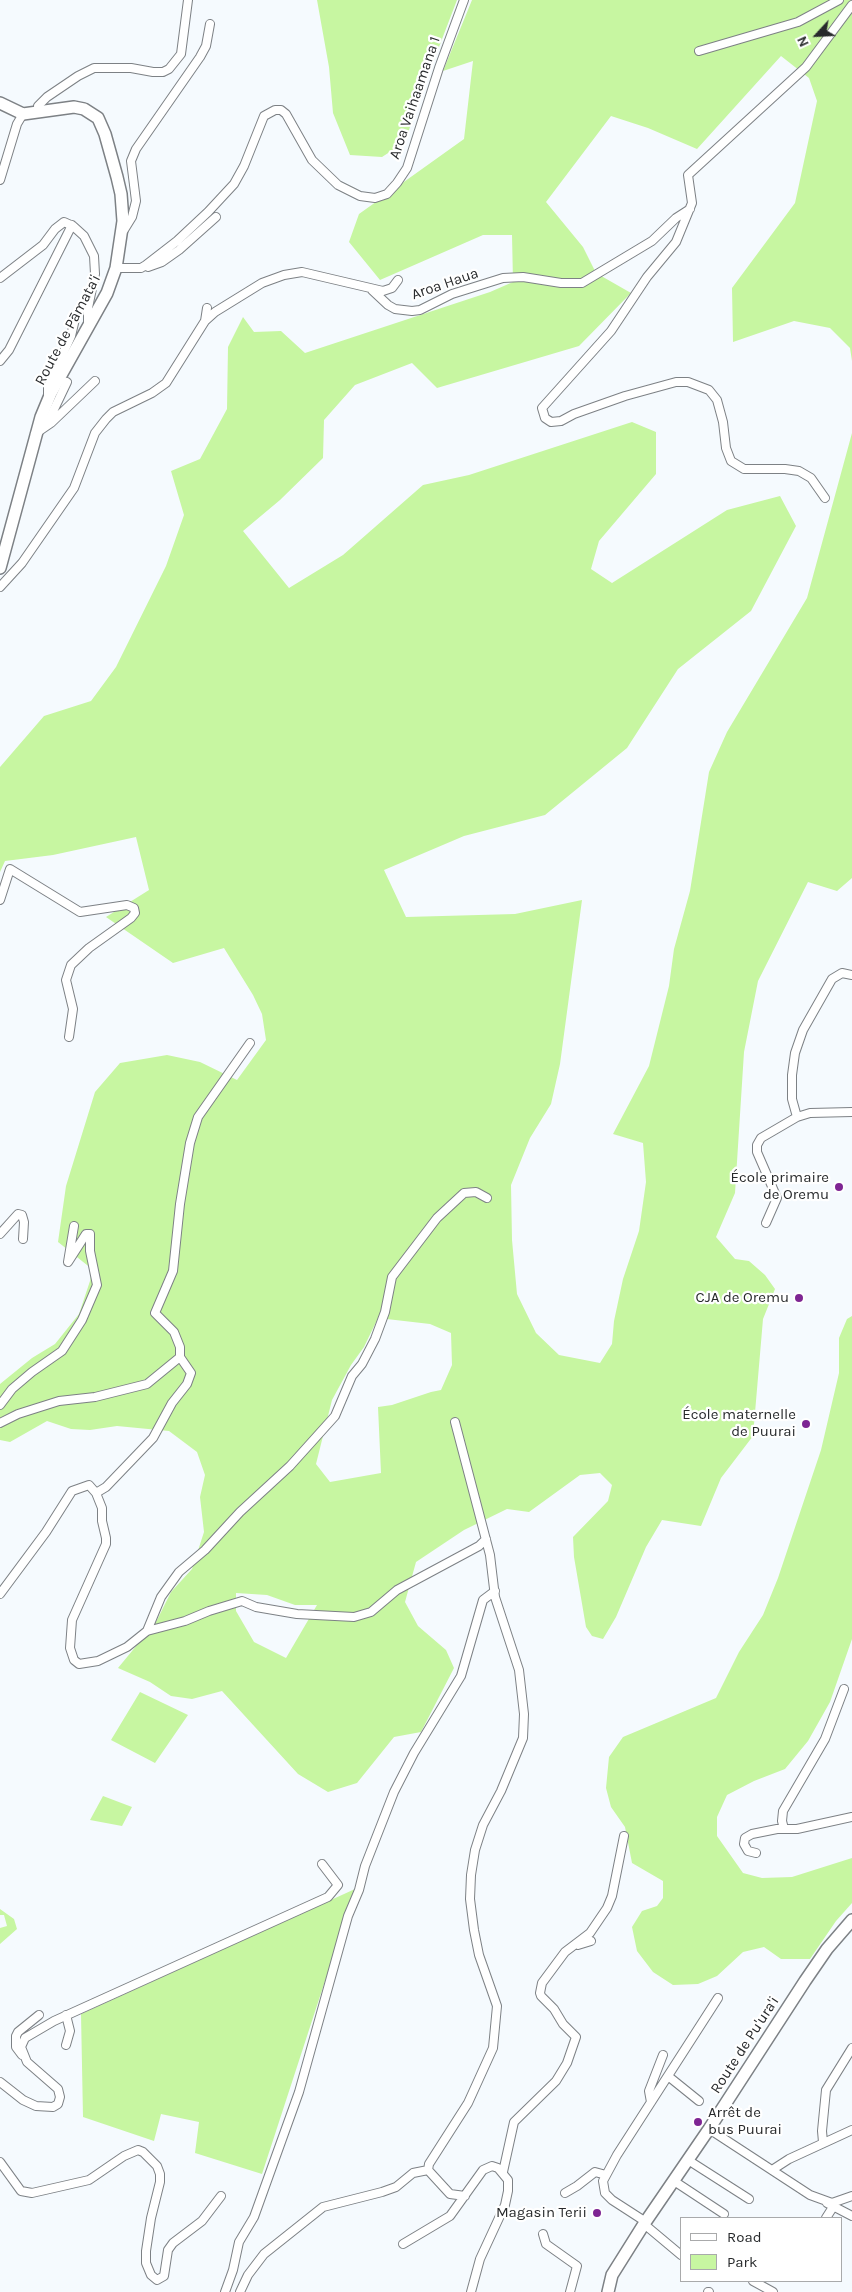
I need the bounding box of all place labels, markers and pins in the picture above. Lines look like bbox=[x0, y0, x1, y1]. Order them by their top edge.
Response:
place label: École primaire de Oremu bbox=[731, 1169, 829, 1204]
marker: École primaire de Oremu bbox=[833, 1181, 845, 1193]
place label: CJA de Oremu bbox=[695, 1289, 789, 1307]
marker: CJA de Oremu bbox=[793, 1292, 805, 1304]
place label: École maternelle de Puurai bbox=[682, 1406, 796, 1441]
marker: École maternelle de Puurai bbox=[800, 1418, 812, 1430]
place label: Arrêt de bus Puurai bbox=[708, 2104, 782, 2139]
marker: Arrêt de bus Puurai bbox=[692, 2116, 704, 2128]
place label: Magasin Terii bbox=[496, 2204, 587, 2222]
marker: Magasin Terii bbox=[591, 2207, 603, 2219]

